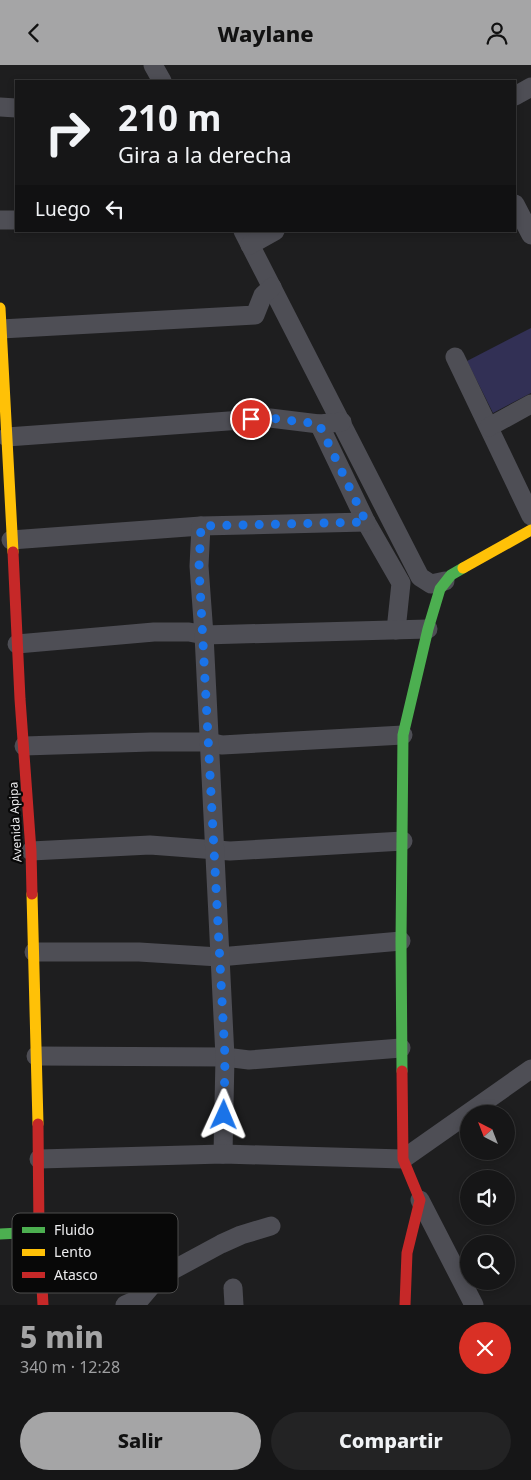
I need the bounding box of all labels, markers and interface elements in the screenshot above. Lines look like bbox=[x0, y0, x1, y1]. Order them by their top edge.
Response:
text: Waylane bbox=[217, 18, 314, 48]
icon: back bbox=[20, 19, 48, 47]
icon: person bbox=[483, 19, 511, 47]
text: 210 m bbox=[118, 94, 221, 141]
icon: right bbox=[35, 100, 100, 165]
text: Gira a la derecha bbox=[118, 139, 292, 169]
icon: left bbox=[101, 195, 129, 223]
text: Luego bbox=[35, 196, 91, 222]
pin bbox=[230, 398, 272, 440]
icon: arrive bbox=[237, 405, 265, 433]
street label: Avenida Apipa bbox=[4, 781, 26, 863]
position arrow bbox=[197, 1088, 249, 1140]
north arrow bbox=[460, 1105, 515, 1160]
map controls bbox=[460, 1105, 515, 1290]
button: sound bbox=[460, 1170, 515, 1225]
legend bbox=[12, 1213, 178, 1293]
text: Fluido bbox=[54, 1220, 94, 1239]
button: search bbox=[460, 1235, 515, 1290]
text: Lento bbox=[54, 1242, 91, 1261]
text: Atasco bbox=[54, 1265, 98, 1284]
text: 5 min bbox=[20, 1316, 104, 1357]
button: close bbox=[459, 1322, 511, 1374]
text: 340 m · 12:28 bbox=[20, 1356, 120, 1378]
button: Salir bbox=[20, 1412, 261, 1470]
button: Compartir bbox=[271, 1412, 511, 1470]

